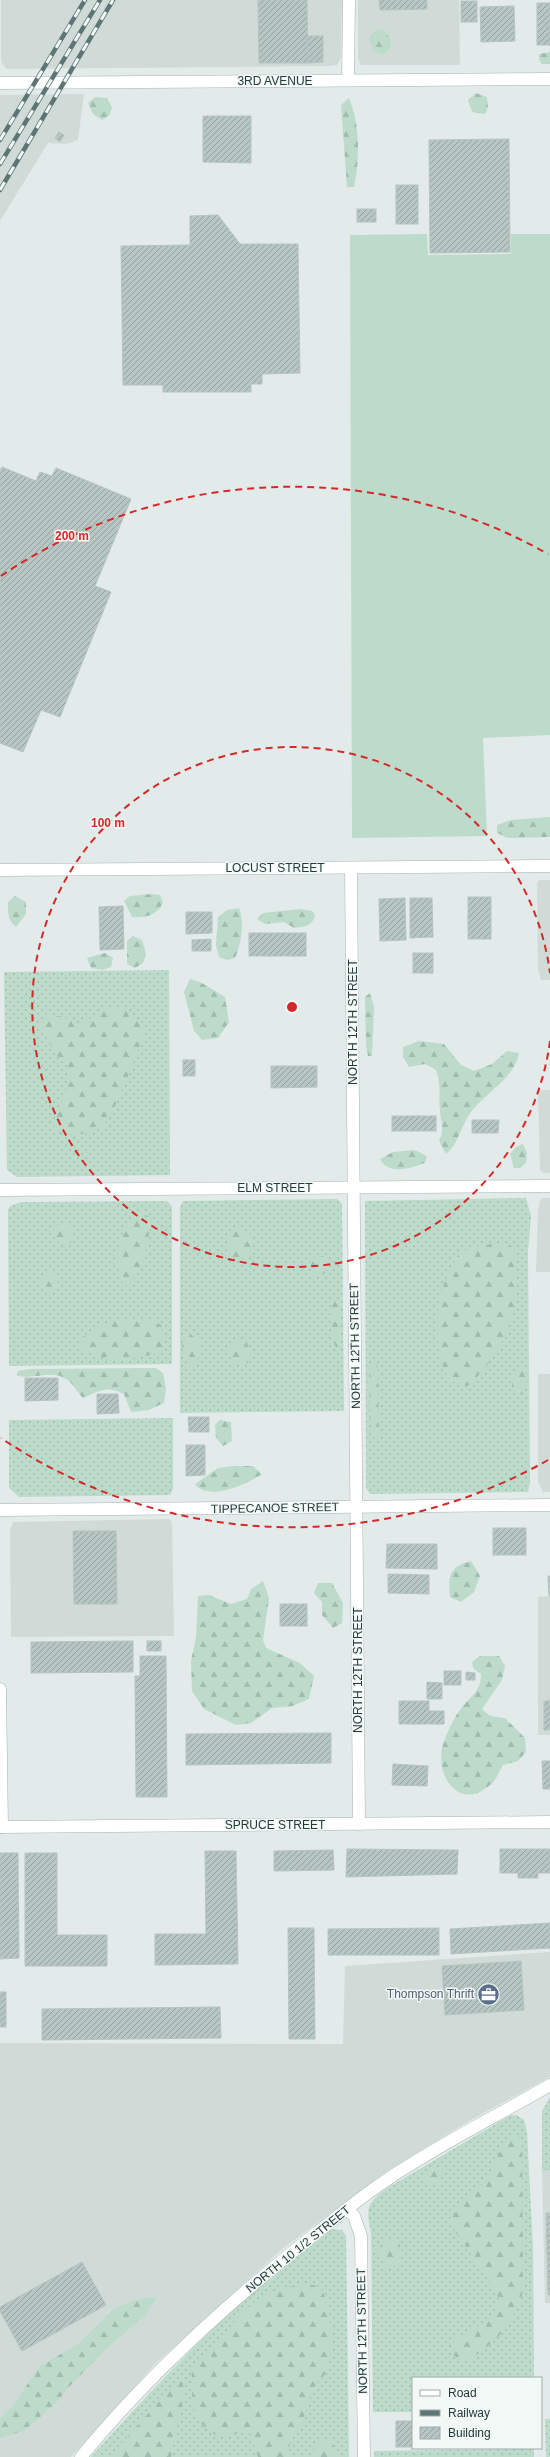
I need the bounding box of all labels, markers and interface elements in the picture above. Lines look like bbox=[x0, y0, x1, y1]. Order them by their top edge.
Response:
street label: 3RD AVENUE bbox=[237, 74, 313, 88]
text: 200 m bbox=[55, 529, 89, 543]
text: 100 m bbox=[91, 816, 125, 830]
street label: LOCUST STREET bbox=[225, 861, 325, 875]
street label: NORTH 12TH STREET bbox=[346, 958, 360, 1085]
centre of rings bbox=[285, 1000, 299, 1014]
street label: ELM STREET bbox=[237, 1181, 313, 1195]
street label: NORTH 12TH STREET bbox=[347, 1282, 363, 1409]
street label: TIPPECANOE STREET bbox=[211, 1500, 340, 1516]
street label: NORTH 12TH STREET bbox=[351, 1606, 365, 1733]
street label: SPRUCE STREET bbox=[225, 1818, 326, 1832]
office icon: Thompson Thrift bbox=[476, 1981, 502, 2007]
place label: Thompson Thrift bbox=[387, 1987, 475, 2001]
street label: NORTH 10 1/2 STREET bbox=[243, 2202, 353, 2295]
street label: NORTH 12TH STREET bbox=[354, 2267, 370, 2394]
legend bbox=[412, 2377, 542, 2449]
text: Road bbox=[448, 2386, 477, 2400]
text: Railway bbox=[448, 2406, 490, 2420]
text: Building bbox=[448, 2426, 491, 2440]

